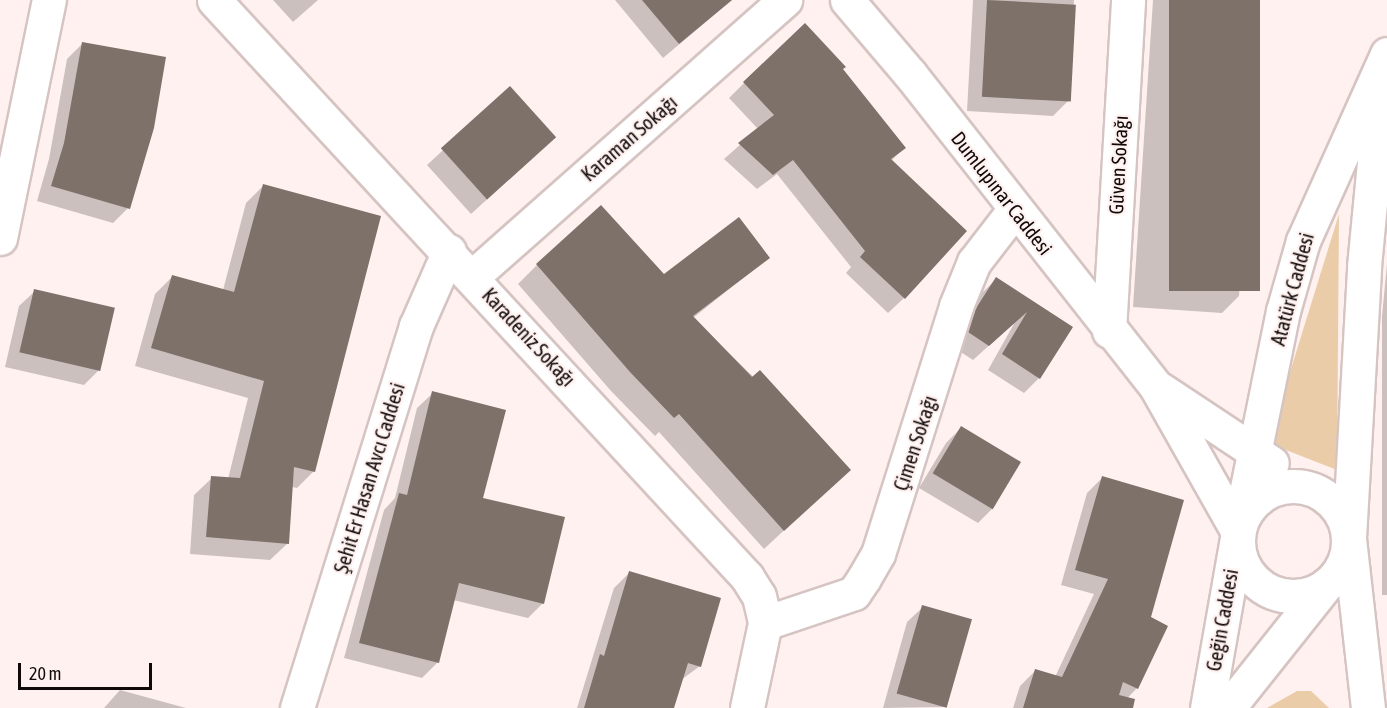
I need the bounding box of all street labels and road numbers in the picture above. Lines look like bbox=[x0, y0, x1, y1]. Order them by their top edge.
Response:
street label: Karaman Sokağı bbox=[576, 90, 682, 186]
street label: Güven Sokağı bbox=[1103, 115, 1133, 215]
street label: Dumlupınar Caddesi bbox=[946, 127, 1058, 259]
street label: Atatürk Caddesi bbox=[1265, 230, 1319, 348]
street label: Karadeniz Sokağı bbox=[477, 283, 581, 391]
street label: Şehit Er Hasan Avcı Caddesi bbox=[329, 380, 409, 576]
street label: Çimen Sokağı bbox=[888, 392, 942, 494]
street label: Geğin Caddesi bbox=[1201, 567, 1243, 673]

